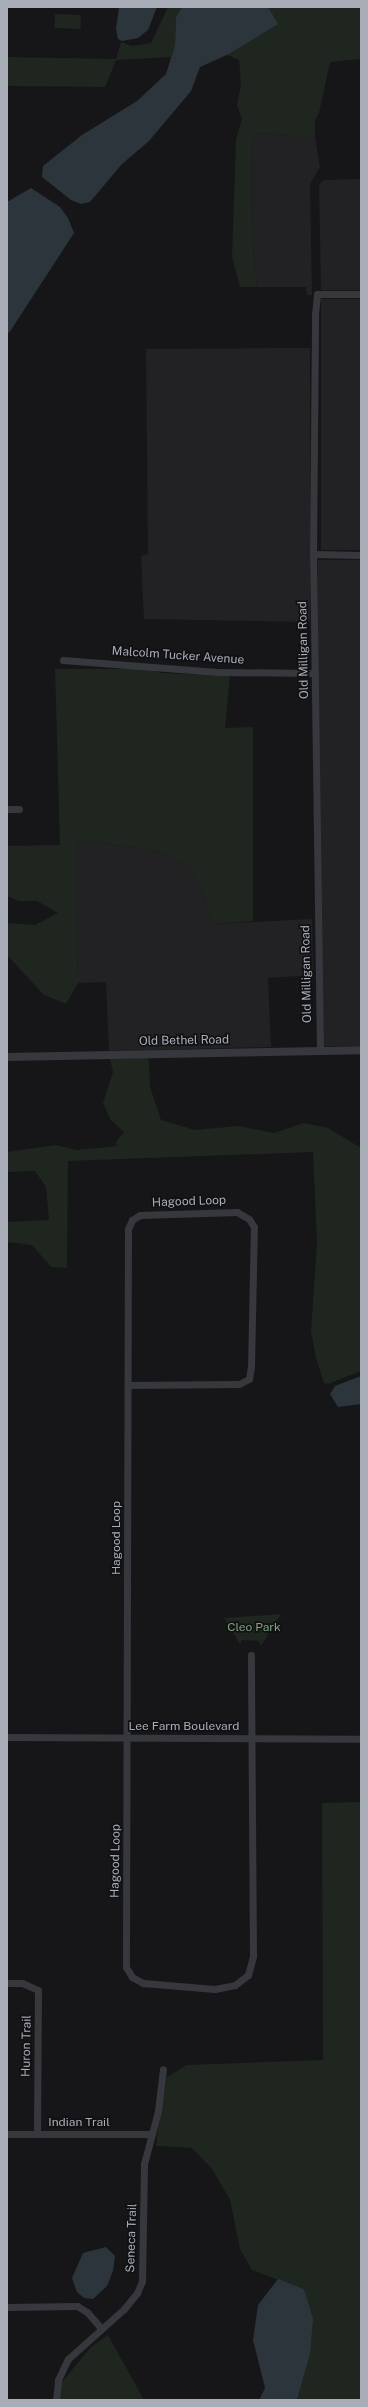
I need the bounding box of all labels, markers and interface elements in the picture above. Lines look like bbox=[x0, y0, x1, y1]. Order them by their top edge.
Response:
street label: Old Milligan Road bbox=[296, 601, 312, 699]
street label: Malcolm Tucker Avenue bbox=[111, 644, 245, 668]
street label: Old Milligan Road bbox=[299, 925, 315, 1023]
street label: Old Bethel Road bbox=[139, 1033, 229, 1049]
street label: Hagood Loop bbox=[152, 1194, 226, 1210]
street label: Hagood Loop bbox=[110, 1501, 124, 1575]
park label: Cleo Park bbox=[227, 1621, 281, 1635]
street label: Lee Farm Boulevard bbox=[128, 1720, 240, 1734]
street label: Hagood Loop bbox=[108, 1824, 124, 1898]
street label: Huron Trail bbox=[19, 2015, 35, 2077]
street label: Indian Trail bbox=[48, 2116, 110, 2130]
street label: Seneca Trail bbox=[124, 2203, 140, 2273]

